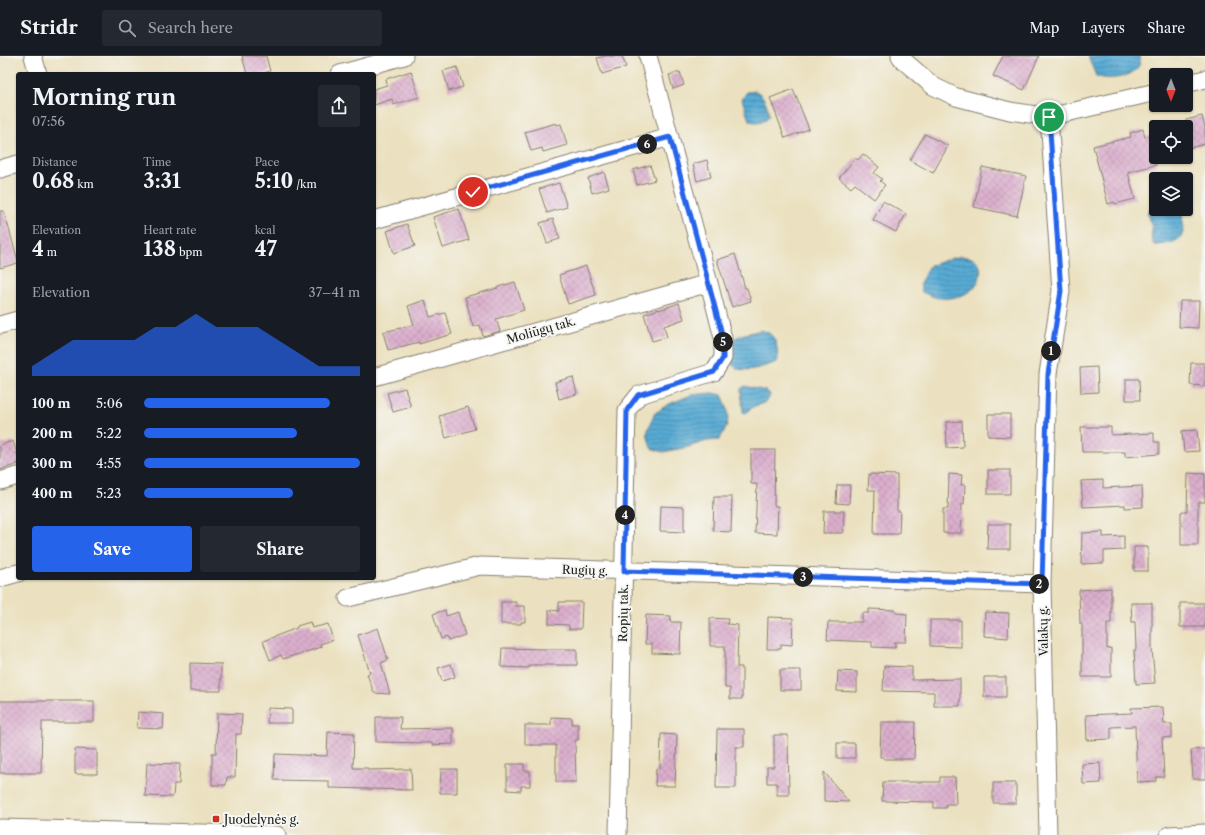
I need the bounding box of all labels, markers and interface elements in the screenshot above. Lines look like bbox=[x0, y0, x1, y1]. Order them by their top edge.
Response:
search box bbox=[102, 10, 382, 46]
text: Stridr bbox=[20, 16, 78, 39]
icon: search bbox=[116, 17, 138, 39]
text: Search here bbox=[148, 18, 233, 37]
text: Map bbox=[1029, 19, 1059, 37]
text: Layers bbox=[1081, 19, 1125, 37]
text: Share bbox=[1147, 19, 1185, 37]
north arrow bbox=[1149, 68, 1193, 112]
map controls bbox=[1149, 68, 1193, 216]
text: Morning run bbox=[32, 84, 176, 111]
button: share bbox=[318, 85, 360, 127]
pin bbox=[1032, 100, 1066, 134]
icon: arrive bbox=[1038, 106, 1060, 128]
text: 07:56 bbox=[32, 113, 65, 129]
button: locate bbox=[1149, 120, 1193, 164]
pin: 6 bbox=[637, 134, 657, 154]
text: 6 bbox=[644, 137, 650, 151]
text: Distance bbox=[32, 155, 78, 169]
text: Time bbox=[143, 155, 171, 169]
text: Pace bbox=[255, 155, 280, 169]
text: 0.68 bbox=[32, 169, 74, 193]
text: 3:31 bbox=[143, 169, 181, 193]
text: 5:10 bbox=[255, 169, 293, 193]
button: layers bbox=[1149, 172, 1193, 216]
pin bbox=[456, 175, 490, 209]
text: km bbox=[74, 177, 94, 191]
text: /km bbox=[293, 177, 317, 191]
icon: check bbox=[462, 181, 484, 203]
text: Elevation bbox=[32, 223, 81, 237]
text: Heart rate bbox=[143, 223, 196, 237]
text: kcal bbox=[255, 223, 275, 237]
text: 4 bbox=[32, 237, 44, 261]
text: 138 bbox=[143, 237, 176, 261]
text: 47 bbox=[255, 237, 277, 261]
text: m bbox=[44, 245, 57, 259]
text: bpm bbox=[176, 245, 203, 259]
text: Elevation bbox=[32, 284, 90, 300]
text: 37–41 m bbox=[309, 284, 360, 300]
street label: Moliūgų tak. bbox=[505, 313, 577, 347]
pin: 5 bbox=[713, 332, 733, 352]
text: 5 bbox=[720, 335, 726, 349]
pin: 1 bbox=[1041, 341, 1061, 361]
text: 1 bbox=[1049, 344, 1053, 358]
text: 100 m bbox=[32, 395, 71, 411]
text: 5:06 bbox=[96, 395, 123, 411]
text: 200 m bbox=[32, 425, 72, 441]
text: 5:22 bbox=[96, 425, 122, 441]
text: 300 m bbox=[32, 455, 72, 471]
text: 4:55 bbox=[96, 455, 121, 471]
text: 400 m bbox=[32, 485, 72, 501]
text: 5:23 bbox=[96, 485, 121, 501]
pin: 4 bbox=[615, 505, 635, 525]
text: 4 bbox=[622, 508, 628, 522]
button: Save bbox=[32, 526, 192, 572]
button: Share bbox=[200, 526, 360, 572]
street label: Rugių g. bbox=[562, 562, 608, 578]
pin: 3 bbox=[793, 567, 813, 587]
text: 3 bbox=[800, 570, 806, 584]
pin: 2 bbox=[1029, 574, 1049, 594]
text: 2 bbox=[1036, 577, 1042, 591]
street label: Ropių tak. bbox=[615, 584, 631, 642]
street label: Valakų g. bbox=[1035, 606, 1051, 657]
place label: Juodelynės g. bbox=[222, 812, 299, 827]
marker: Juodelynės g. bbox=[211, 814, 221, 824]

